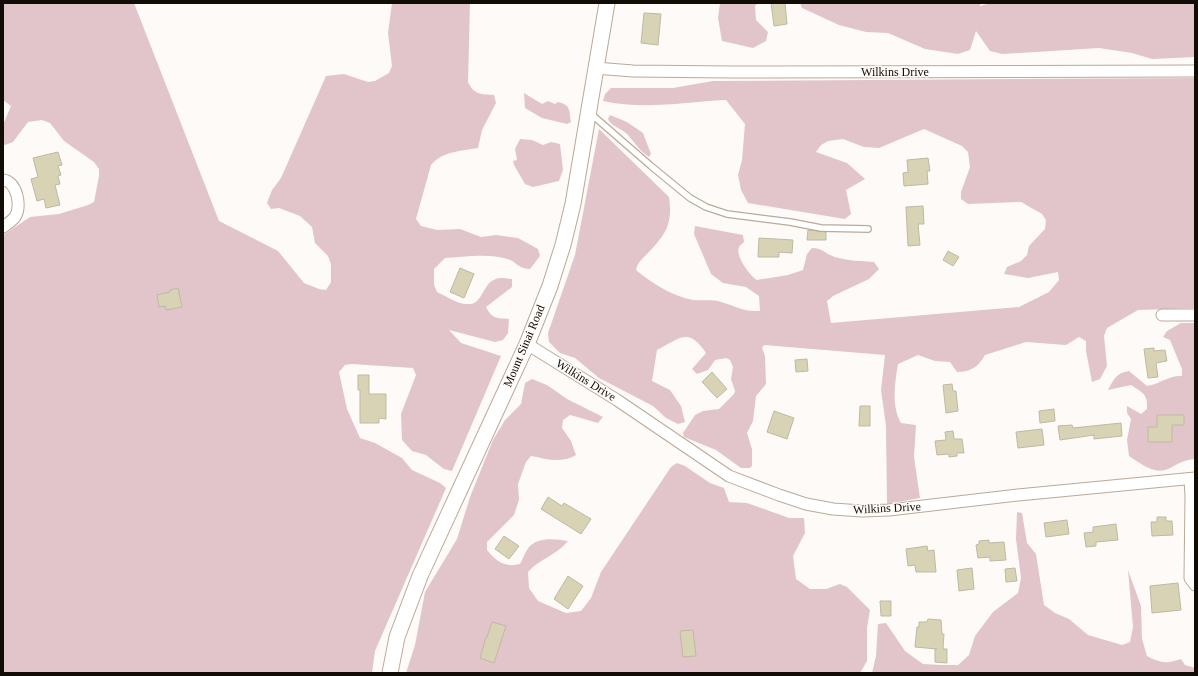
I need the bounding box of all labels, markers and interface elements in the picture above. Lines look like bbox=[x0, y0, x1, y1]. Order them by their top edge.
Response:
street label: Wilkins Drive bbox=[861, 65, 929, 79]
street label: Mount Sinai Road bbox=[500, 303, 548, 389]
street label: Wilkins Drive bbox=[554, 356, 618, 404]
street label: Wilkins Drive bbox=[853, 499, 921, 517]

